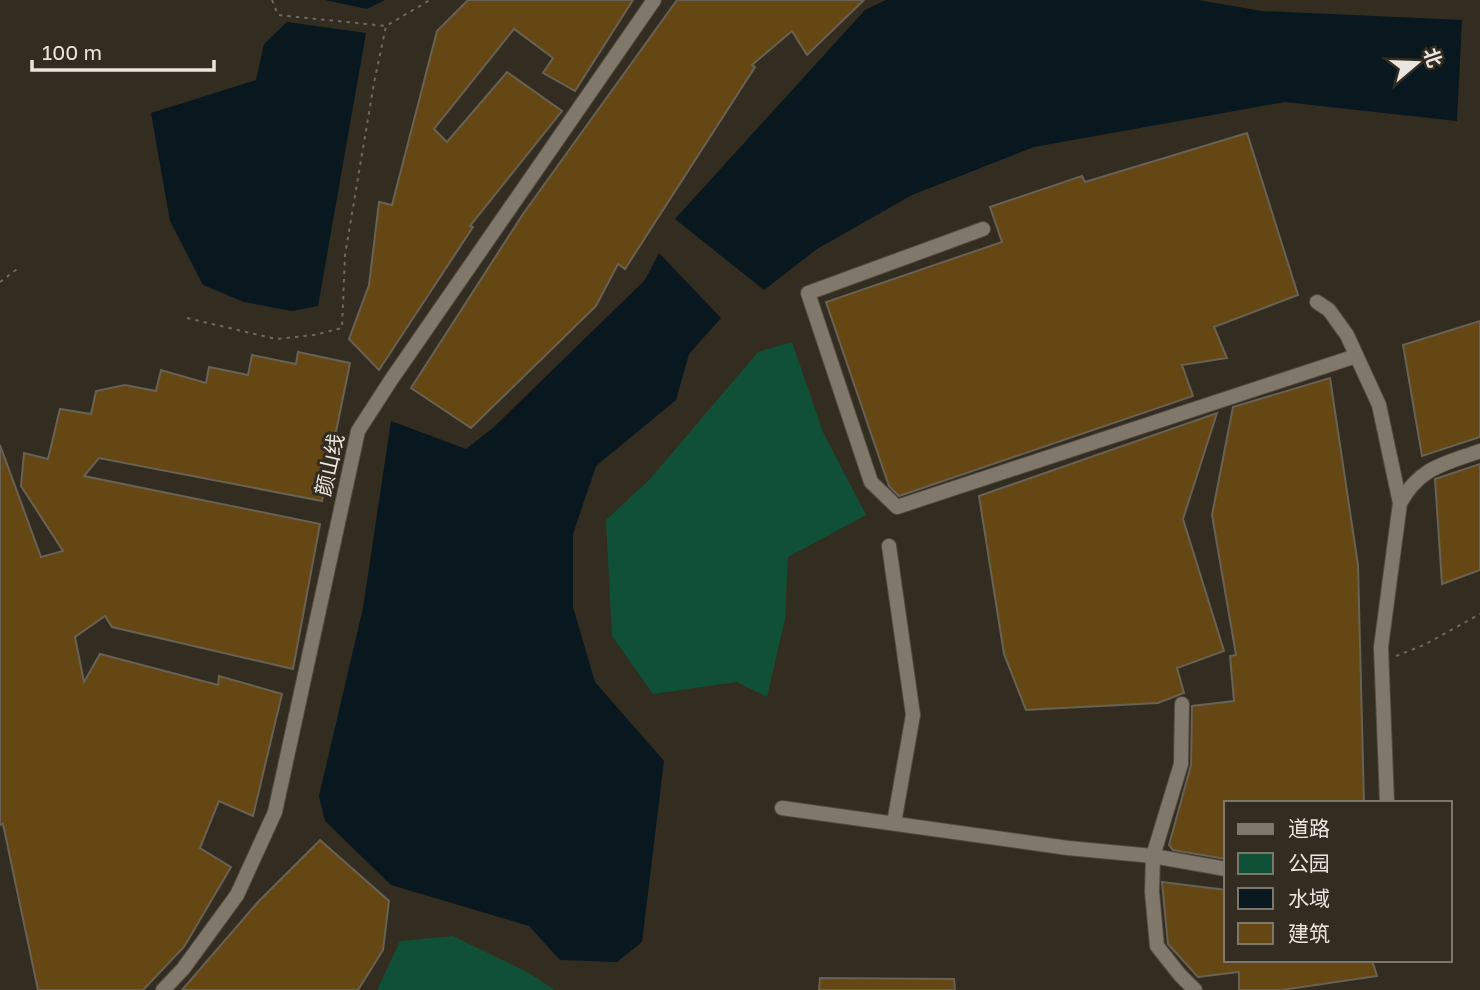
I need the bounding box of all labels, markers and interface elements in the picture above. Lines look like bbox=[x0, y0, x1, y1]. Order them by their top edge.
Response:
scale bar bbox=[32, 28, 214, 72]
north arrow bbox=[1382, 28, 1452, 98]
text: 100 m bbox=[42, 39, 102, 65]
text: 北 bbox=[1420, 45, 1448, 70]
street label: 颜山线 bbox=[309, 431, 349, 498]
legend bbox=[1224, 801, 1452, 962]
text: 道路 bbox=[1288, 815, 1330, 841]
text: 公园 bbox=[1288, 850, 1330, 876]
text: 水域 bbox=[1288, 885, 1330, 911]
text: 建筑 bbox=[1288, 920, 1330, 946]

